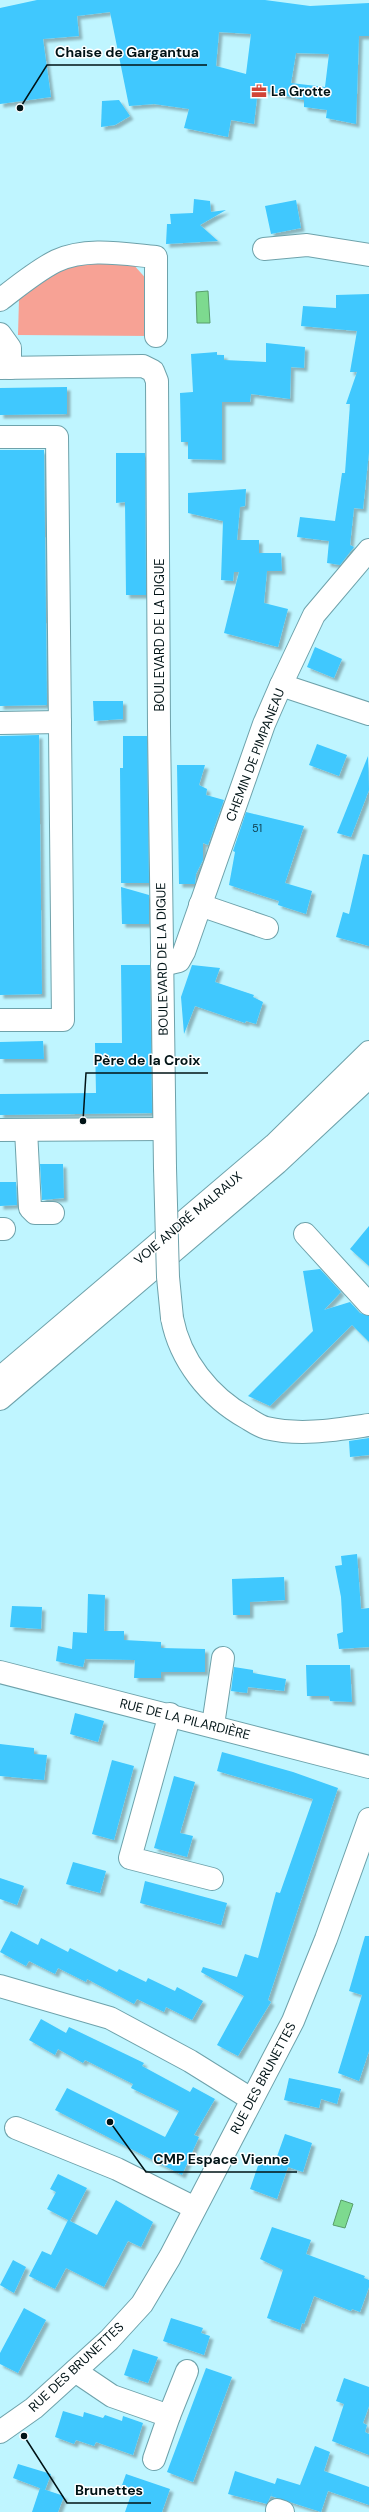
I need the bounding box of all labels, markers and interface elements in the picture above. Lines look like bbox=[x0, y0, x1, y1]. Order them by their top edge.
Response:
callout: Chaise de Gargantua bbox=[47, 39, 207, 65]
text: Chaise de Gargantua bbox=[55, 43, 199, 61]
office icon: La Grotte bbox=[250, 82, 268, 100]
place label: La Grotte bbox=[271, 83, 331, 100]
street label: BOULEVARD DE LA DIGUE bbox=[151, 558, 168, 712]
street label: CHEMIN DE PIMPANEAU bbox=[222, 686, 288, 824]
house number: 51 bbox=[252, 821, 262, 835]
street label: BOULEVARD DE LA DIGUE bbox=[152, 882, 172, 1036]
callout: Père de la Croix bbox=[86, 1047, 208, 1073]
text: Père de la Croix bbox=[94, 1051, 200, 1069]
street label: VOIE ANDRÉ MALRAUX bbox=[130, 1167, 246, 1268]
street label: RUE DE LA PILARDIÈRE bbox=[118, 1694, 252, 1743]
street label: RUE DES BRUNETTES bbox=[226, 2019, 300, 2137]
callout: CMP Espace Vienne bbox=[146, 2146, 297, 2172]
text: CMP Espace Vienne bbox=[153, 2150, 289, 2168]
street label: RUE DES BRUNETTES bbox=[25, 2318, 127, 2416]
callout: Brunettes bbox=[67, 2477, 151, 2503]
text: Brunettes bbox=[75, 2481, 143, 2499]

